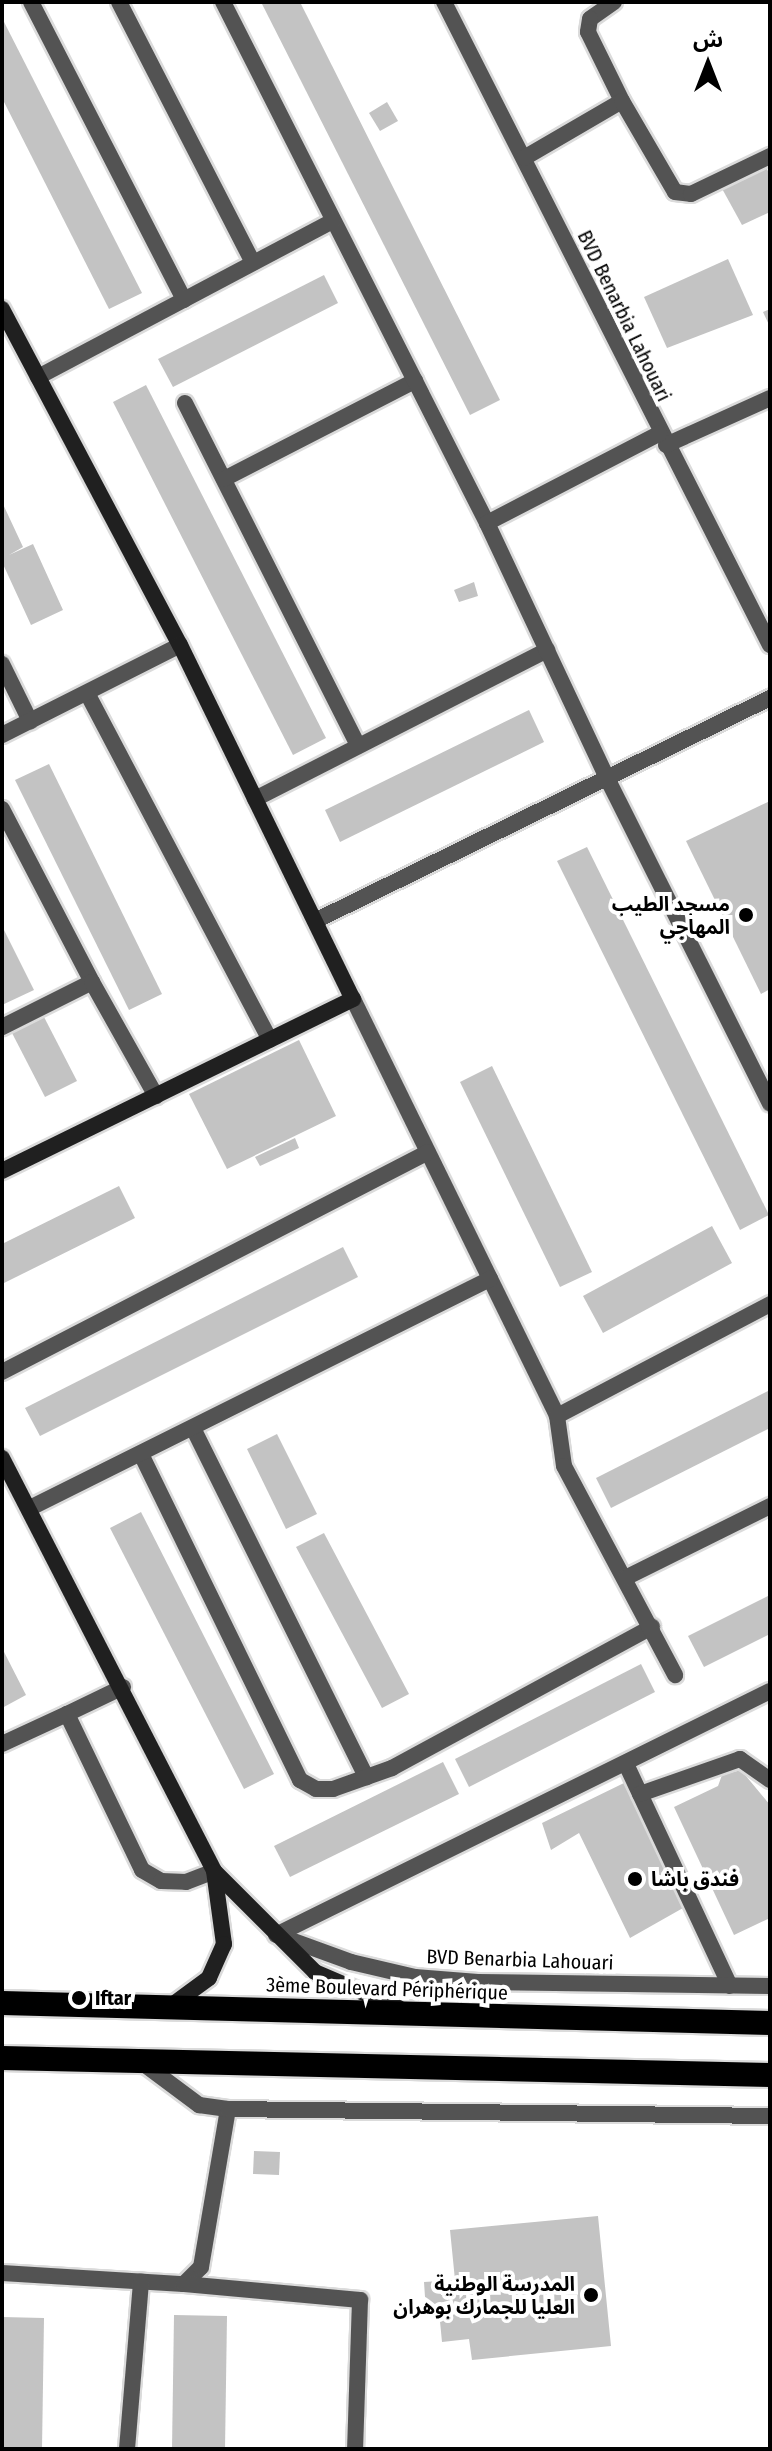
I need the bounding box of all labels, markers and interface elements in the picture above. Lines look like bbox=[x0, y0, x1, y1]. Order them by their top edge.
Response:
north arrow bbox=[668, 24, 748, 104]
text: ش bbox=[693, 26, 723, 53]
street label: BVD Benarbia Lahouari bbox=[572, 227, 676, 405]
place label: مسجد الطيب المهاجي bbox=[612, 892, 730, 939]
marker: مسجد الطيب المهاجي bbox=[737, 906, 755, 924]
place label: فندق باشا bbox=[651, 1867, 739, 1891]
marker: فندق باشا bbox=[626, 1870, 644, 1888]
street label: BVD Benarbia Lahouari bbox=[426, 1945, 614, 1975]
street label: 3ème Boulevard Périphérique bbox=[266, 1973, 508, 2005]
place label: Iftar bbox=[95, 1986, 131, 2010]
marker: Iftar bbox=[70, 1989, 88, 2007]
place label: المدرسة الوطنية العليا للجمارك بوهران bbox=[393, 2272, 575, 2319]
marker: المدرسة الوطنية العليا للجمارك بوهران bbox=[582, 2286, 600, 2304]

